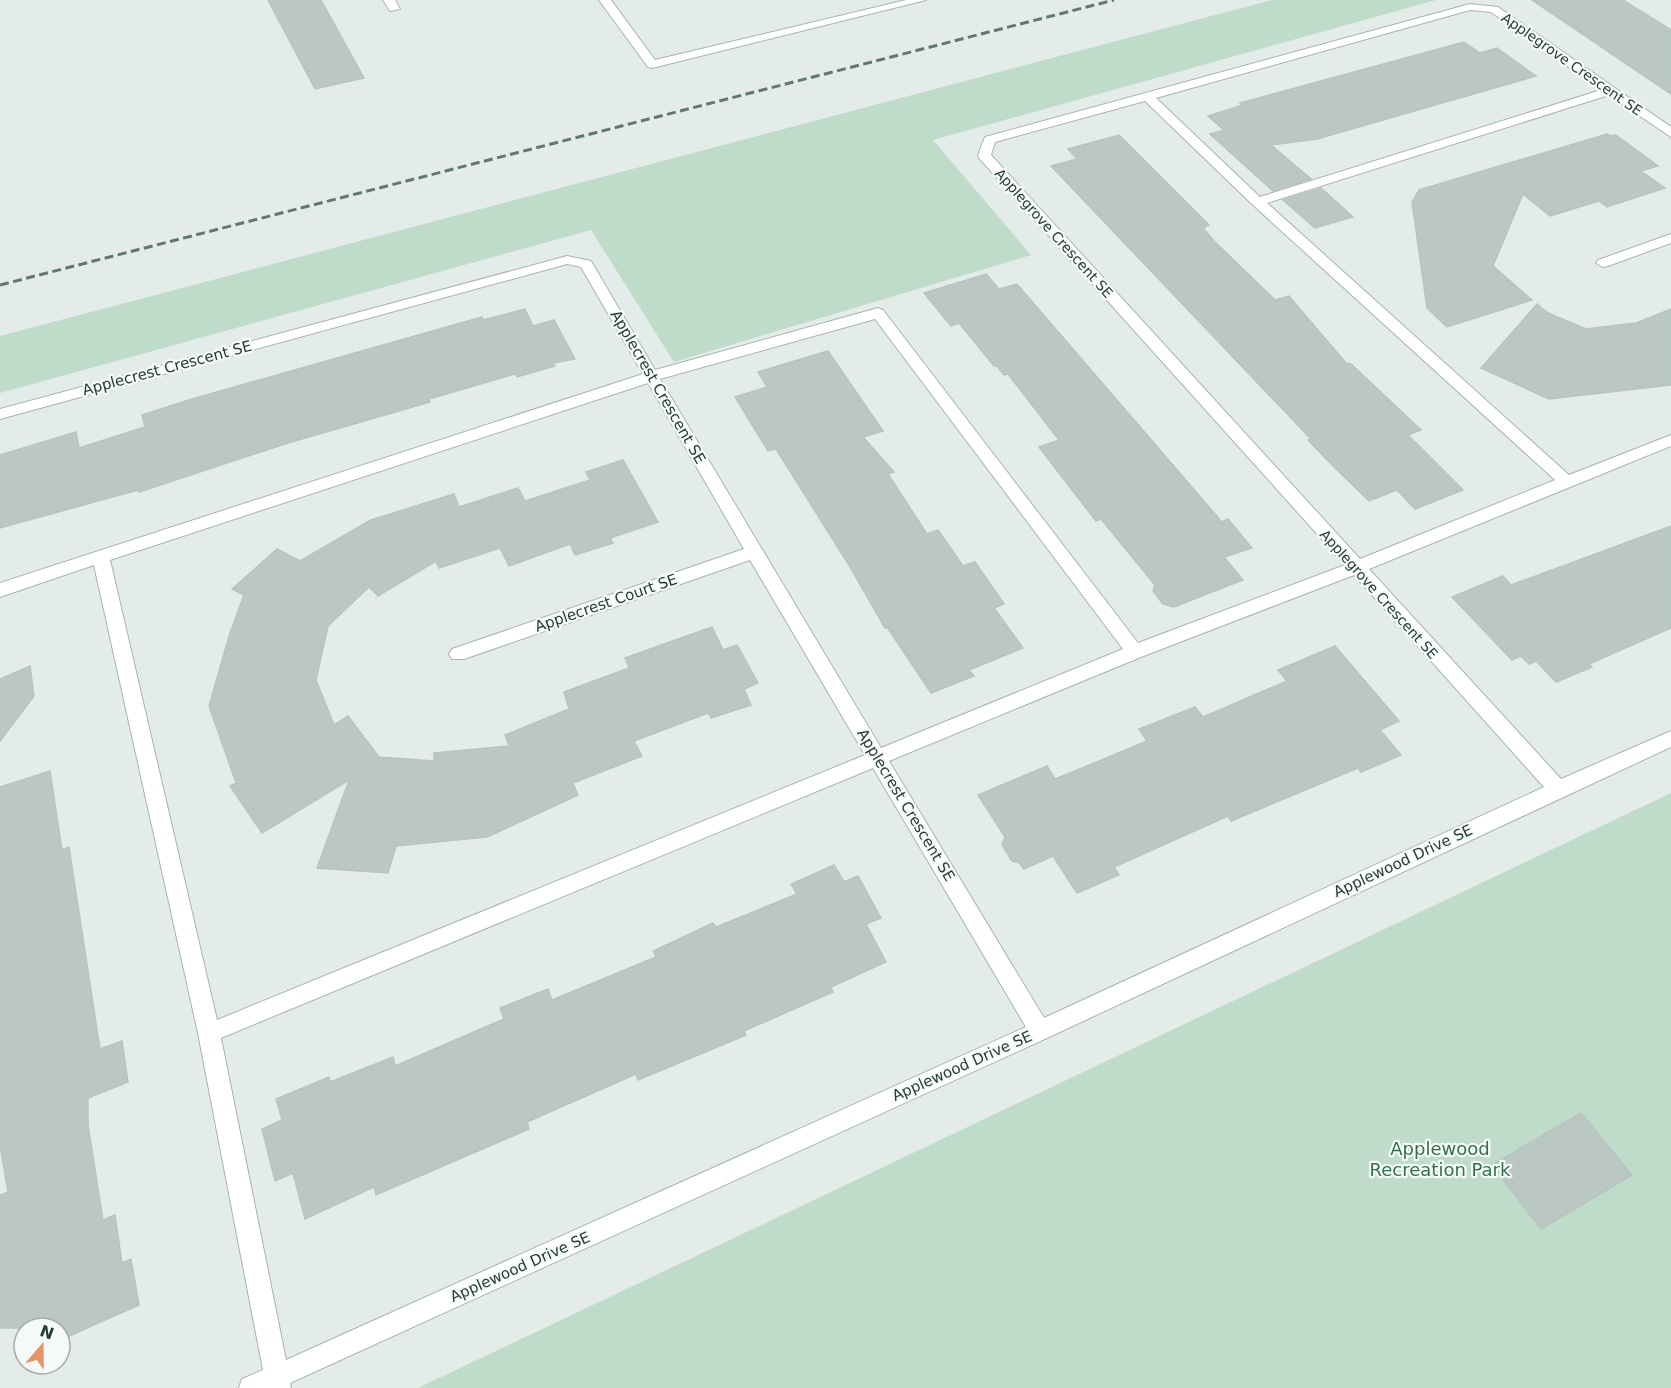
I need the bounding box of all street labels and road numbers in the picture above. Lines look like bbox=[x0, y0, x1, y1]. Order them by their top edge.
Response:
street label: Applegrove Crescent SE bbox=[1499, 9, 1645, 119]
street label: Applegrove Crescent SE bbox=[992, 165, 1116, 301]
street label: Applecrest Crescent SE bbox=[607, 307, 709, 467]
street label: Applecrest Crescent SE bbox=[80, 337, 254, 399]
street label: Applegrove Crescent SE bbox=[1317, 526, 1441, 662]
street label: Applecrest Court SE bbox=[532, 570, 680, 636]
street label: Applecrest Crescent SE bbox=[853, 726, 959, 884]
street label: Applewood Drive SE bbox=[1331, 821, 1475, 901]
street label: Applewood Drive SE bbox=[889, 1027, 1035, 1105]
street label: Applewood Drive SE bbox=[447, 1228, 593, 1306]

